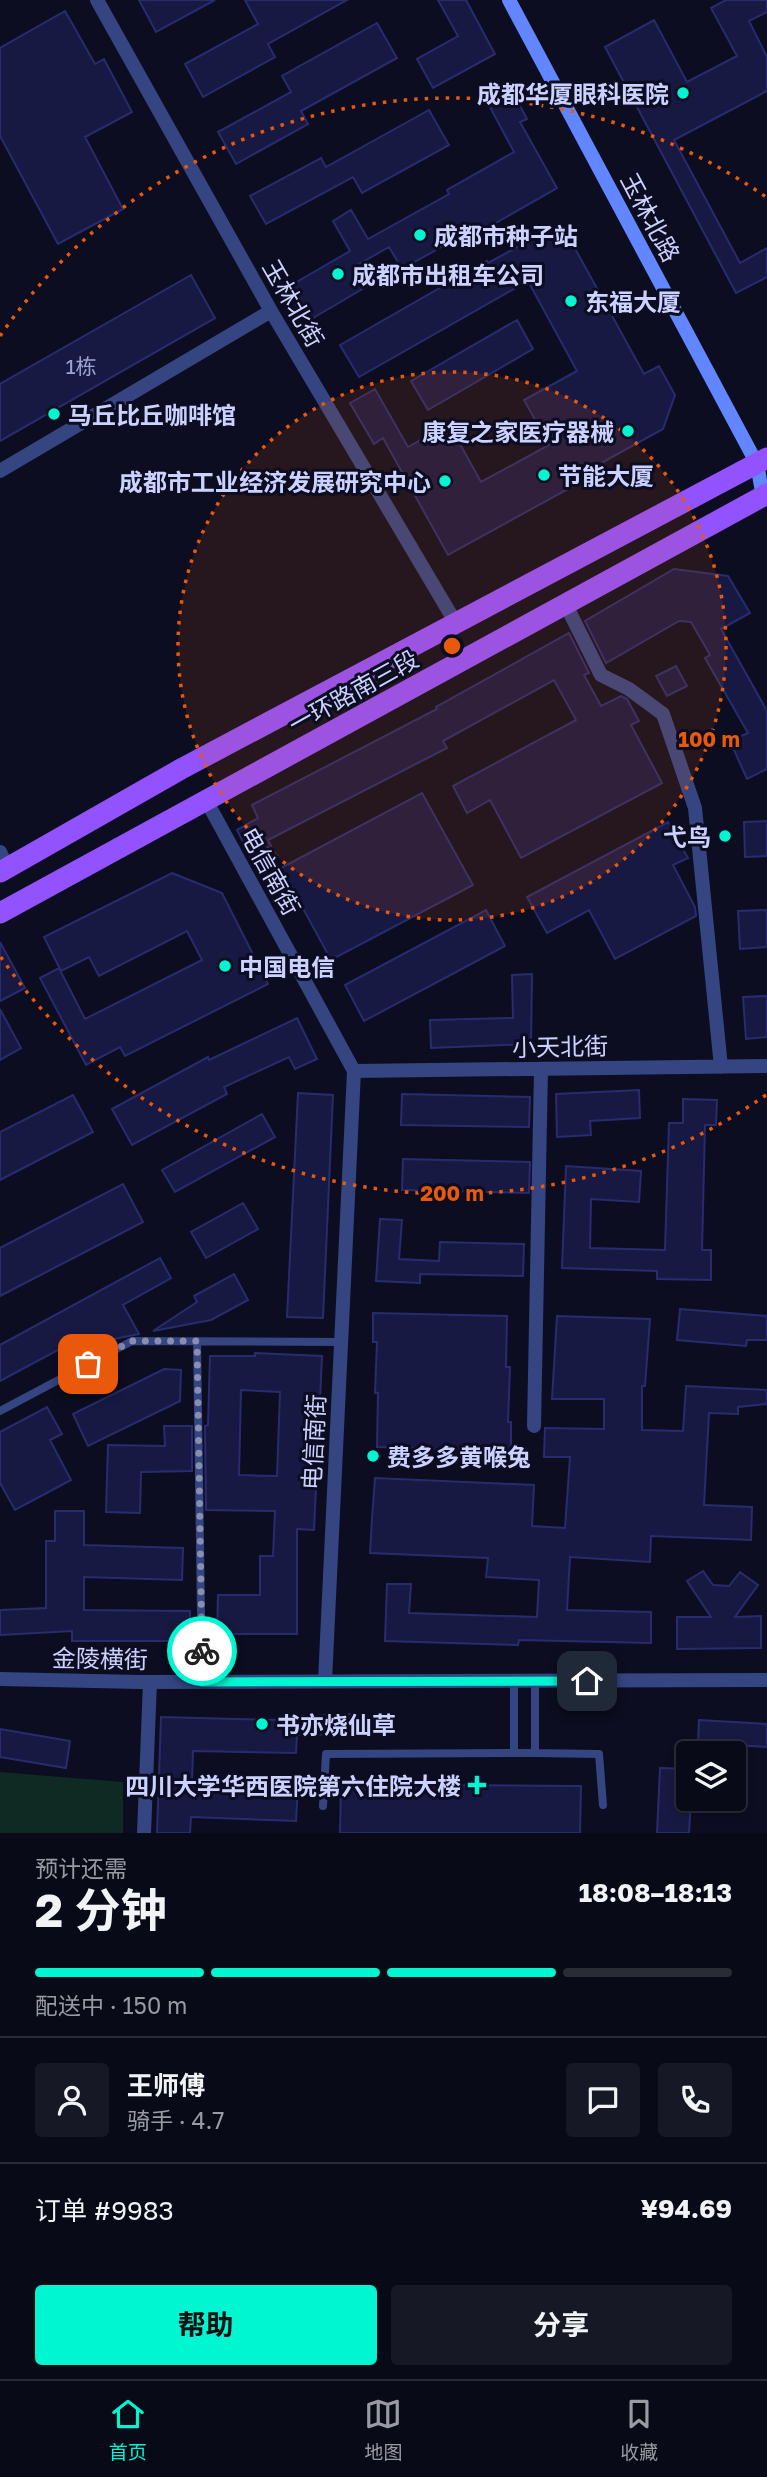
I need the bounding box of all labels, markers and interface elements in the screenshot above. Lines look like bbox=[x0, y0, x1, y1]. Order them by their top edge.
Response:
place label: 成都华厦眼科医院 bbox=[477, 79, 669, 108]
marker: 成都华厦眼科医院 bbox=[675, 85, 691, 101]
street label: 玉林北路 bbox=[616, 168, 686, 266]
place label: 成都市种子站 bbox=[434, 221, 578, 250]
marker: 成都市种子站 bbox=[412, 227, 428, 243]
street label: 玉林北街 bbox=[257, 254, 331, 352]
place label: 成都市出租车公司 bbox=[352, 260, 544, 289]
marker: 成都市出租车公司 bbox=[330, 266, 346, 282]
place label: 东福大厦 bbox=[585, 287, 681, 316]
marker: 东福大厦 bbox=[563, 293, 579, 309]
house number: 1栋 bbox=[65, 353, 97, 379]
place label: 马丘比丘咖啡馆 bbox=[68, 400, 236, 429]
marker: 马丘比丘咖啡馆 bbox=[46, 406, 62, 422]
place label: 康复之家医疗器械 bbox=[422, 417, 614, 446]
marker: 康复之家医疗器械 bbox=[620, 423, 636, 439]
place label: 节能大厦 bbox=[558, 461, 654, 490]
place label: 成都市工业经济发展研究中心 bbox=[119, 467, 431, 496]
marker: 节能大厦 bbox=[536, 467, 552, 483]
marker: 成都市工业经济发展研究中心 bbox=[437, 473, 453, 489]
centre of rings bbox=[440, 634, 464, 658]
street label: 一环路南三段 bbox=[283, 643, 423, 739]
text: 100 m bbox=[678, 726, 740, 752]
street label: 电信南街 bbox=[235, 822, 307, 920]
place label: 弋鸟 bbox=[663, 822, 711, 851]
marker: 弋鸟 bbox=[717, 828, 733, 844]
place label: 中国电信 bbox=[239, 952, 335, 981]
marker: 中国电信 bbox=[217, 958, 233, 974]
street label: 小天北街 bbox=[512, 1031, 608, 1061]
text: 200 m bbox=[420, 1180, 484, 1206]
pin bbox=[58, 1334, 118, 1394]
icon: bag bbox=[69, 1345, 107, 1383]
street label: 电信南街 bbox=[296, 1393, 330, 1491]
place label: 费多多黄喉兔 bbox=[387, 1442, 531, 1471]
marker: 费多多黄喉兔 bbox=[365, 1448, 381, 1464]
courier bbox=[167, 1616, 237, 1686]
icon: bike bbox=[183, 1632, 221, 1670]
street label: 金陵横街 bbox=[52, 1643, 148, 1673]
pin bbox=[557, 1651, 617, 1711]
icon: home bbox=[568, 1662, 606, 1700]
place label: 书亦烧仙草 bbox=[276, 1710, 396, 1739]
marker: 书亦烧仙草 bbox=[254, 1716, 270, 1732]
map controls bbox=[676, 1741, 746, 1811]
button: layers bbox=[676, 1741, 746, 1811]
place label: 四川大学华西医院第六住院大楼 bbox=[125, 1771, 461, 1800]
marker: 四川大学华西医院第六住院大楼 bbox=[467, 1775, 487, 1795]
text: 预计还需 bbox=[35, 1854, 127, 1882]
text: 18:08–18:13 bbox=[579, 1877, 732, 1908]
text: 2 分钟 bbox=[35, 1882, 167, 1937]
text: 配送中 · 150 m bbox=[35, 1991, 187, 2019]
button: person bbox=[35, 2063, 109, 2137]
button: chat bbox=[566, 2063, 640, 2137]
button: phone bbox=[658, 2063, 732, 2137]
text: 王师傅 bbox=[127, 2070, 205, 2101]
text: 骑手 · 4.7 bbox=[127, 2106, 225, 2134]
text: ¥94.69 bbox=[641, 2193, 732, 2224]
text: 订单 #9983 bbox=[35, 2195, 174, 2226]
button: 帮助 bbox=[35, 2285, 377, 2365]
button: 分享 bbox=[391, 2285, 732, 2365]
tab: 首页 bbox=[109, 2395, 147, 2464]
tab: 地图 bbox=[364, 2395, 402, 2464]
tab: 收藏 bbox=[620, 2395, 658, 2464]

